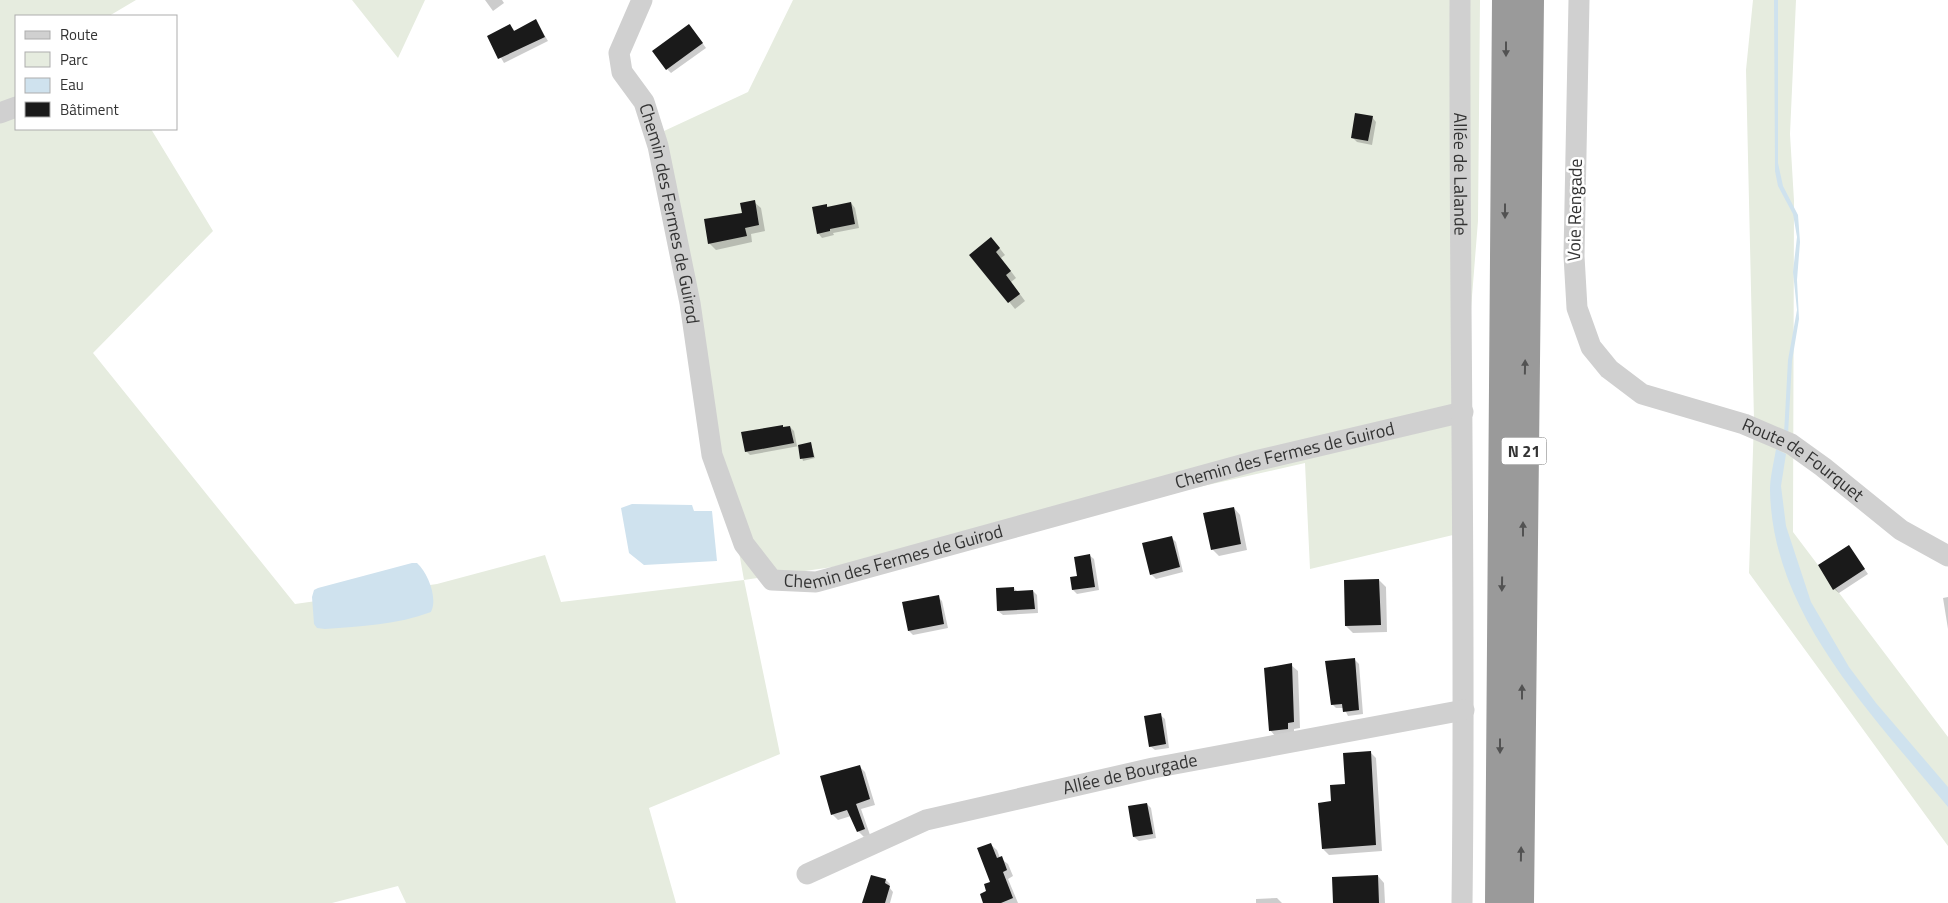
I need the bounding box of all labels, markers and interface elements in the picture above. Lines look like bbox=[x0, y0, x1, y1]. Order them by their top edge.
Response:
legend bbox=[15, 15, 178, 130]
text: Route bbox=[60, 23, 98, 46]
one-way arrow bbox=[1502, 41, 1510, 57]
text: Parc bbox=[60, 48, 88, 71]
text: Eau bbox=[60, 73, 84, 96]
text: Bâtiment bbox=[60, 98, 119, 121]
street label: Chemin des Fermes de Guirod bbox=[632, 100, 707, 326]
street label: Allée de Lalande bbox=[1447, 112, 1475, 236]
street label: Voie Rengade bbox=[1560, 158, 1589, 262]
one-way arrow bbox=[1501, 203, 1509, 219]
one-way arrow bbox=[1521, 359, 1529, 375]
street label: Route de Fourquet bbox=[1738, 411, 1871, 508]
street label: Chemin des Fermes de Guirod bbox=[1172, 415, 1397, 495]
road number: N 21 bbox=[1502, 438, 1546, 464]
street label: Chemin des Fermes de Guirod bbox=[783, 517, 1006, 595]
one-way arrow bbox=[1519, 521, 1527, 537]
one-way arrow bbox=[1498, 576, 1506, 592]
one-way arrow bbox=[1518, 684, 1526, 700]
one-way arrow bbox=[1496, 738, 1504, 754]
street label: Allée de Bourgade bbox=[1060, 746, 1200, 801]
one-way arrow bbox=[1517, 846, 1525, 862]

